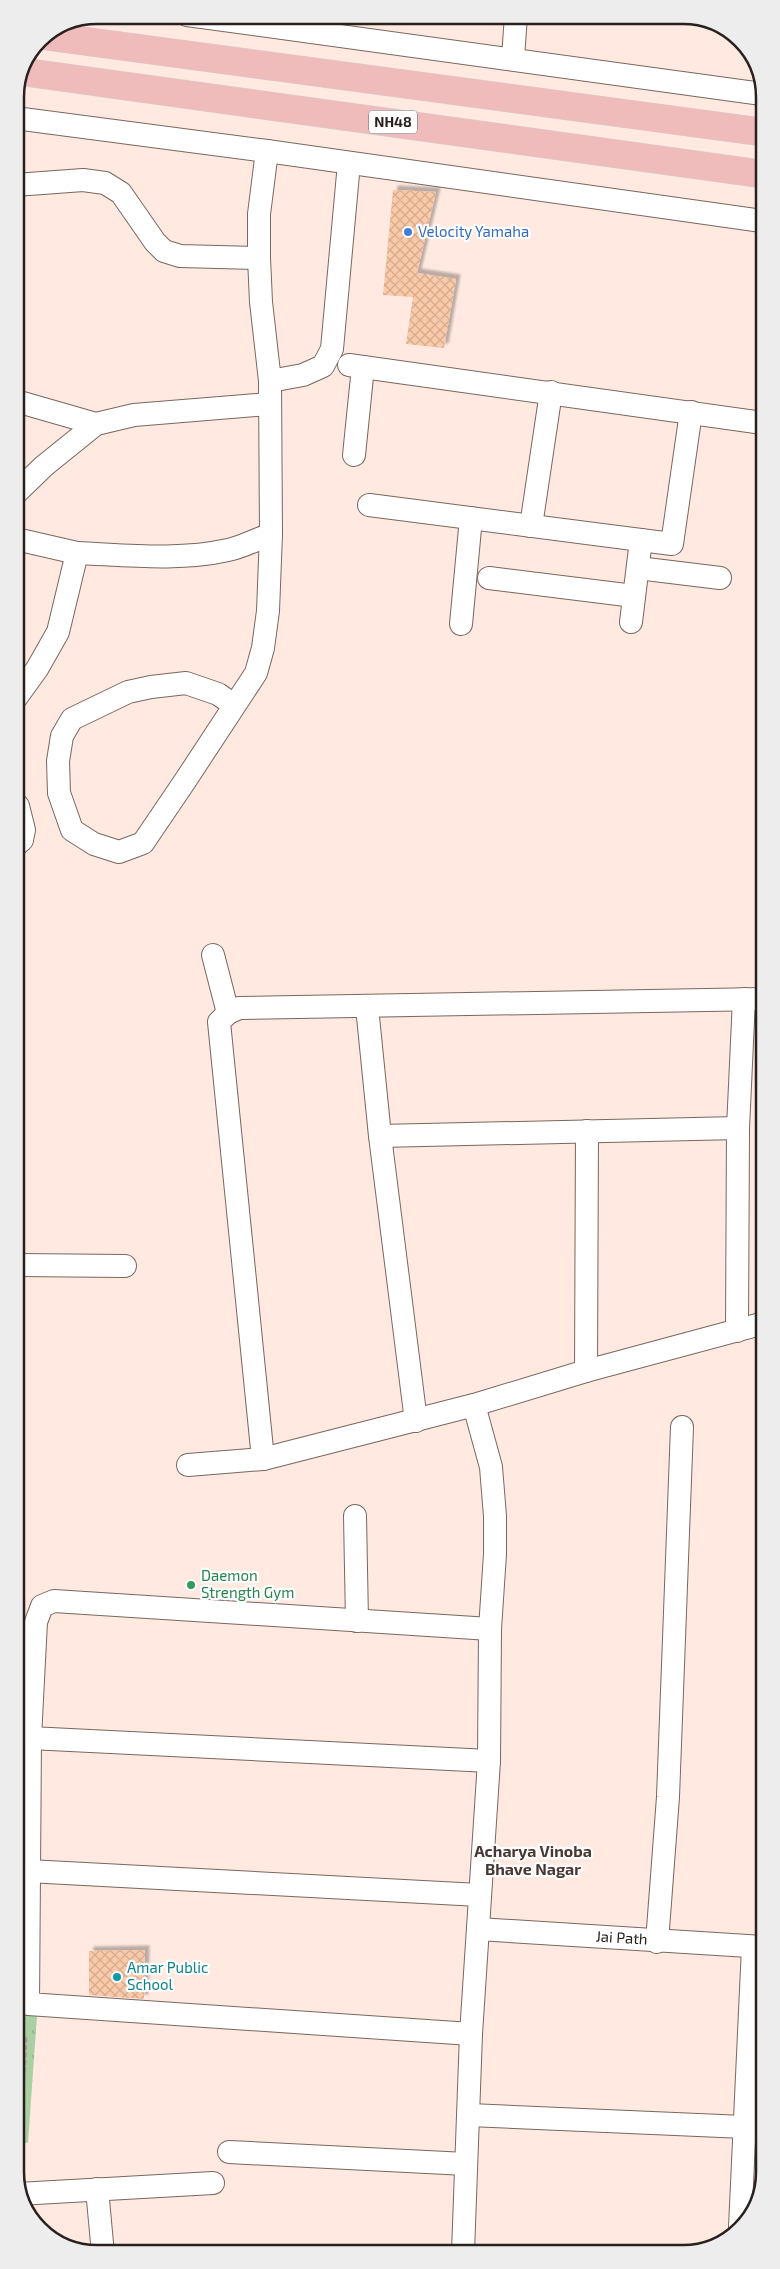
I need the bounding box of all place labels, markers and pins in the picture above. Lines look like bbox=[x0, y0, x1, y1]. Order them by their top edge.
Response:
place label: Velocity Yamaha bbox=[418, 222, 529, 240]
marker: Velocity Yamaha bbox=[402, 226, 414, 238]
place label: Daemon Strength Gym bbox=[201, 1566, 294, 1601]
marker: Daemon Strength Gym bbox=[185, 1579, 197, 1591]
place label: Amar Public School bbox=[127, 1958, 208, 1993]
marker: Amar Public School bbox=[111, 1971, 123, 1983]

